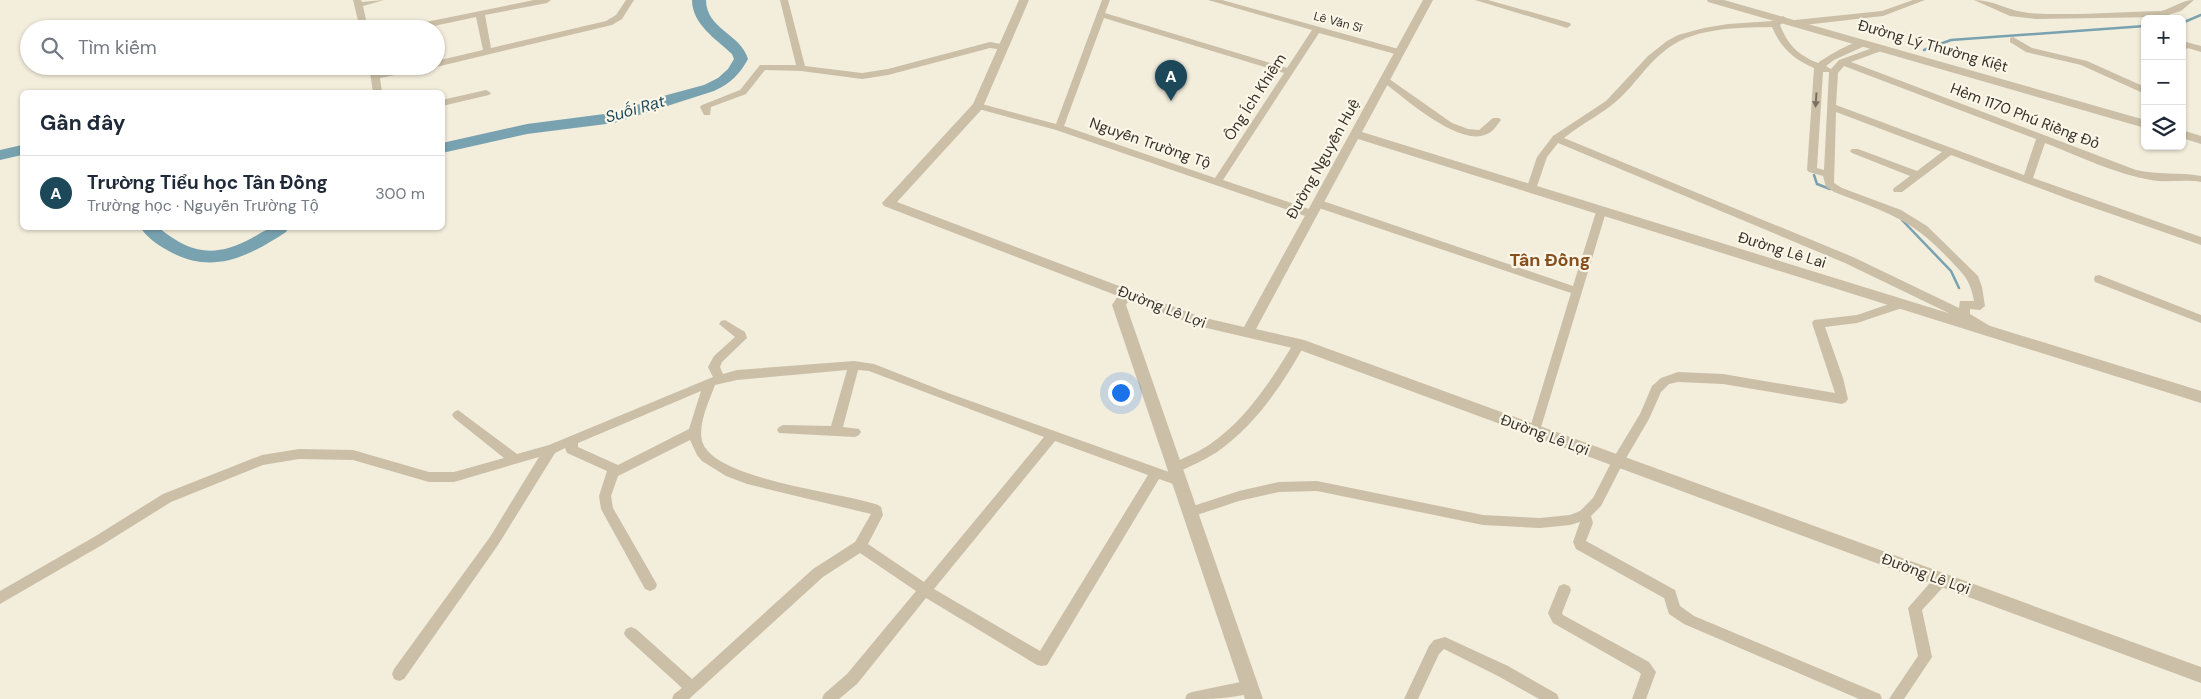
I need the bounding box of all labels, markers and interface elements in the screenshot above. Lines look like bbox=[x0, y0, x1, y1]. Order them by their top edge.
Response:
street label: Lê Văn Sĩ bbox=[1312, 8, 1365, 36]
street label: Đường Lý Thường Kiệt bbox=[1856, 15, 2010, 77]
map controls bbox=[2141, 15, 2186, 150]
button: + bbox=[2141, 15, 2186, 60]
search box bbox=[20, 20, 445, 75]
icon: search bbox=[38, 34, 66, 62]
text: Tìm kiếm bbox=[78, 35, 157, 60]
street label: Ông Ích Khiêm bbox=[1219, 50, 1291, 144]
pin: A bbox=[1155, 60, 1187, 101]
button: − bbox=[2141, 60, 2186, 105]
street label: Hẻm 1170 Phú Riềng Đỏ bbox=[1948, 78, 2102, 154]
water label: Suối Rạt bbox=[603, 90, 668, 128]
one-way arrow bbox=[1812, 92, 1820, 108]
street label: Đường Nguyễn Huệ bbox=[1282, 95, 1364, 223]
button: layers bbox=[2141, 105, 2186, 150]
text: Gần đây bbox=[40, 109, 126, 137]
street label: Nguyễn Trường Tộ bbox=[1087, 113, 1213, 173]
text: Trường Tiểu học Tân Đồng bbox=[87, 170, 328, 195]
text: A bbox=[50, 183, 62, 204]
text: 300 m bbox=[375, 183, 425, 204]
text: Trường học · Nguyễn Trường Tộ bbox=[87, 195, 319, 216]
street label: Đường Lê Lai bbox=[1735, 227, 1829, 273]
district label: Tân Đồng bbox=[1510, 248, 1590, 272]
street label: Đường Lê Lợi bbox=[1115, 281, 1209, 333]
your location bbox=[1108, 380, 1134, 406]
street label: Đường Lê Lợi bbox=[1498, 410, 1592, 460]
street label: Đường Lê Lợi bbox=[1879, 549, 1973, 599]

